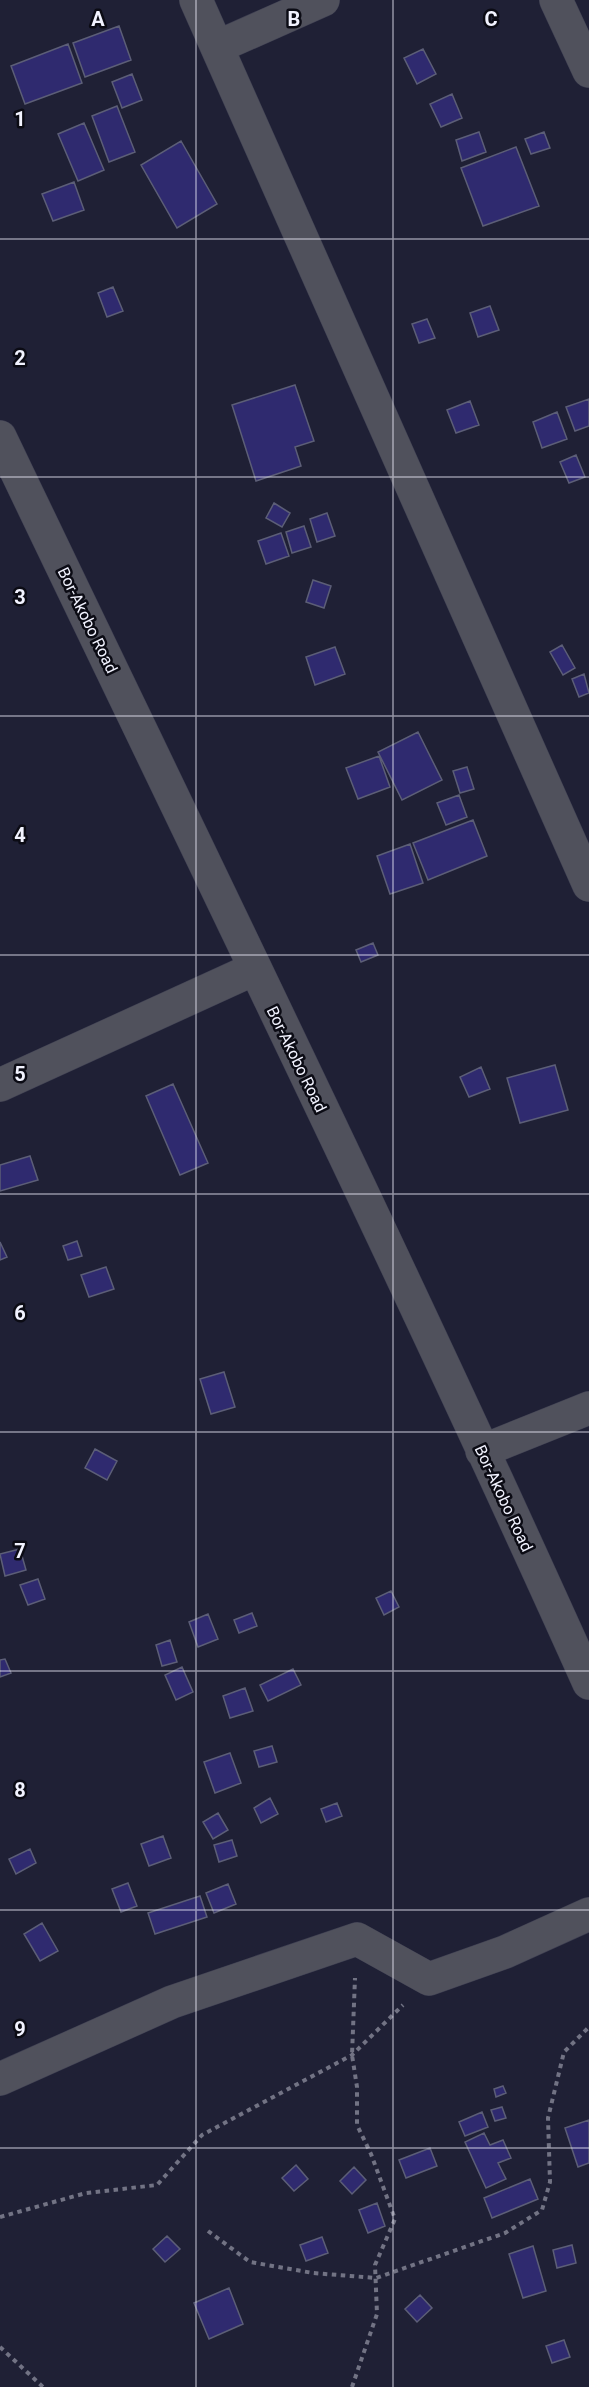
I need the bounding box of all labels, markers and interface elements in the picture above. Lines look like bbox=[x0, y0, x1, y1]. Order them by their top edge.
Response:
text: A bbox=[91, 7, 105, 31]
text: B bbox=[288, 7, 300, 31]
text: C bbox=[484, 7, 498, 31]
text: 1 bbox=[14, 107, 26, 131]
text: 2 bbox=[14, 346, 26, 370]
street label: Bor-Akobo Road bbox=[54, 564, 121, 676]
text: 3 bbox=[14, 585, 26, 609]
text: 4 bbox=[14, 823, 26, 847]
street label: Bor-Akobo Road bbox=[263, 1003, 330, 1115]
text: 5 bbox=[14, 1062, 26, 1086]
text: 6 bbox=[14, 1301, 26, 1325]
street label: Bor-Akobo Road bbox=[471, 1442, 537, 1555]
text: 7 bbox=[14, 1539, 26, 1563]
text: 8 bbox=[14, 1778, 26, 1802]
text: 9 bbox=[14, 2017, 26, 2041]

